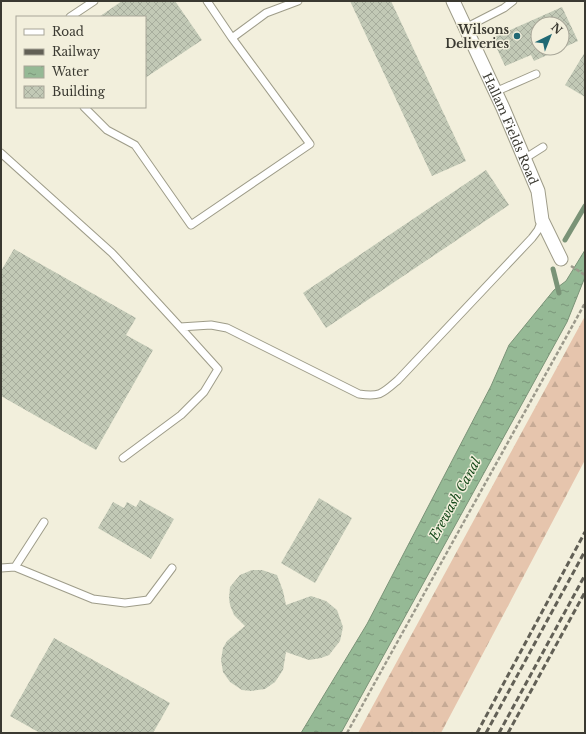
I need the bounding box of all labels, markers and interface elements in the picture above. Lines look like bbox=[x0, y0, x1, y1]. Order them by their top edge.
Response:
legend bbox=[16, 16, 146, 108]
north arrow bbox=[530, 16, 570, 56]
text: N bbox=[548, 20, 566, 38]
place label: Wilsons Deliveries bbox=[445, 22, 509, 51]
text: Road bbox=[52, 24, 84, 39]
marker: Wilsons Deliveries bbox=[512, 31, 522, 41]
text: Railway bbox=[52, 44, 101, 59]
text: Water bbox=[51, 64, 89, 79]
street label: Hallam Fields Road bbox=[480, 70, 542, 187]
text: Building bbox=[52, 84, 106, 99]
water label: Erewash Canal bbox=[425, 454, 485, 544]

